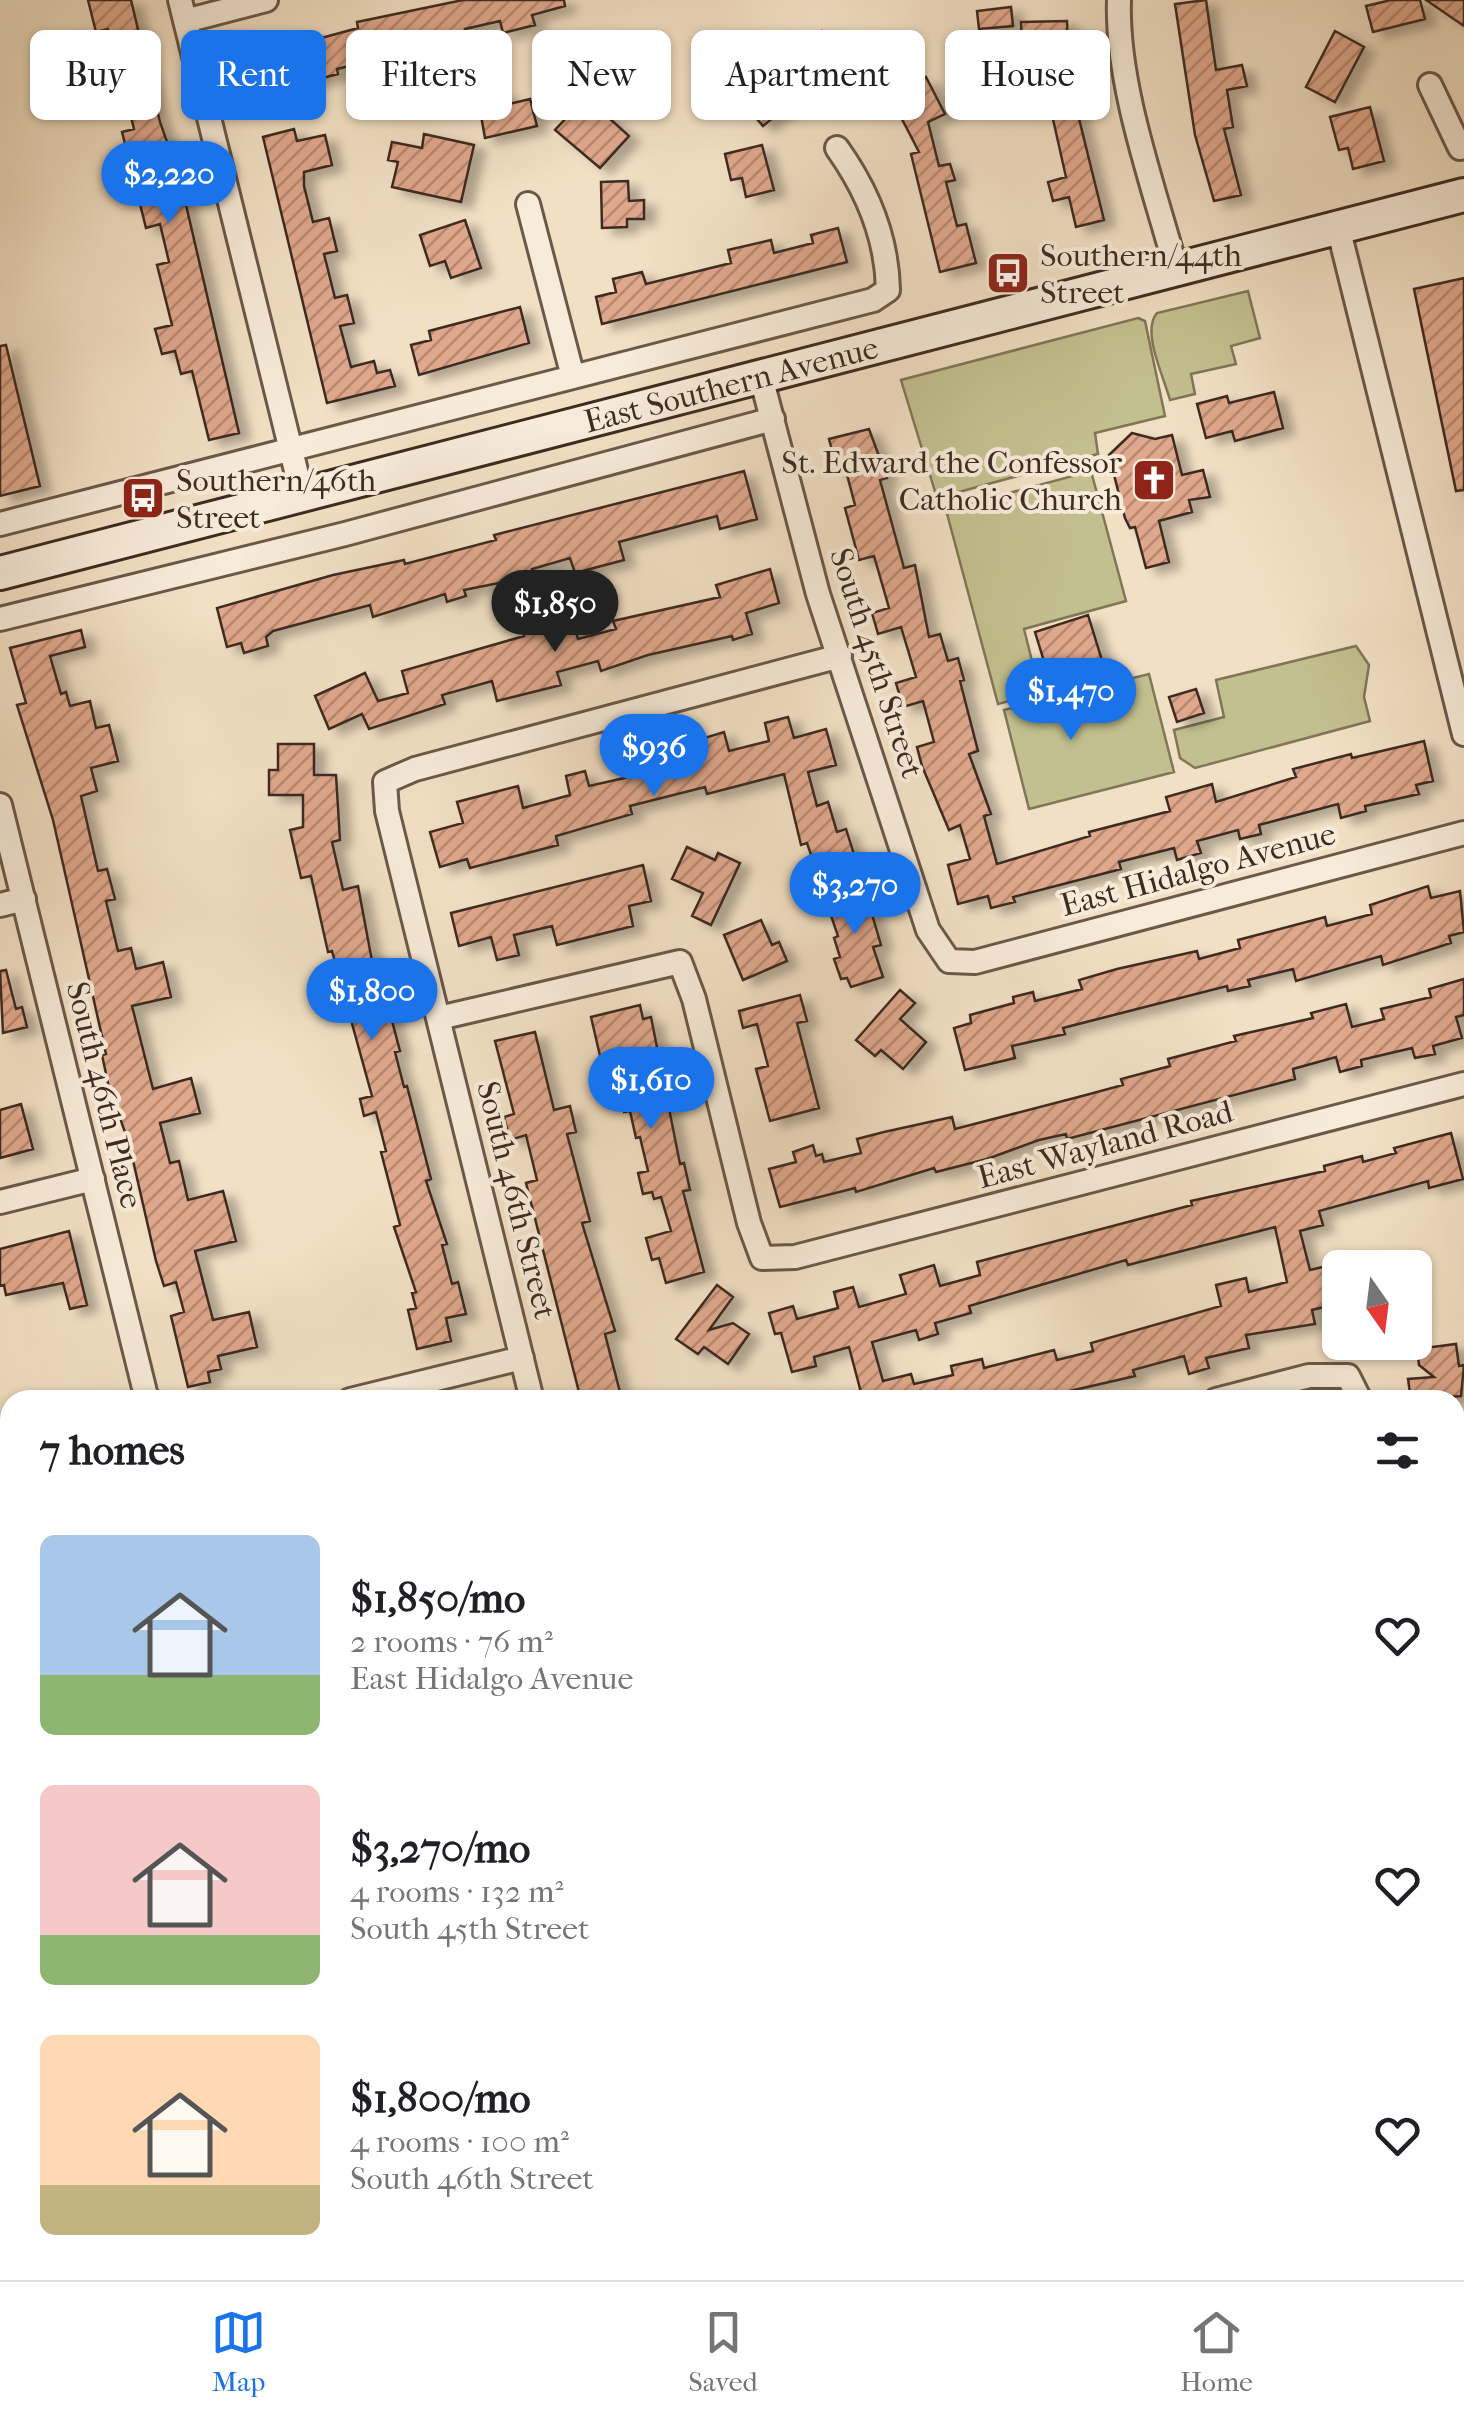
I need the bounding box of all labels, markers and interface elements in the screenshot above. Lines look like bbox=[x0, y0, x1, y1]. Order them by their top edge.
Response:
chip: Buy bbox=[30, 30, 161, 120]
chip: Rent bbox=[181, 30, 326, 120]
chip: Filters bbox=[346, 30, 512, 120]
chip: New bbox=[532, 30, 671, 120]
chip: Apartment bbox=[691, 30, 925, 120]
chip: House bbox=[945, 30, 1110, 120]
pin: $2,220 bbox=[88, 141, 250, 226]
text: $2,220 bbox=[123, 155, 215, 192]
place label: Southern/44th Street bbox=[1040, 237, 1242, 311]
bus stop icon: Southern/44th Street bbox=[985, 250, 1031, 296]
street label: East Southern Avenue bbox=[580, 329, 882, 440]
place label: St. Edward the Confessor Catholic Church bbox=[781, 444, 1122, 518]
church icon: St. Edward the Confessor Catholic Church bbox=[1131, 457, 1177, 503]
place label: Southern/46th Street bbox=[176, 462, 376, 536]
bus stop icon: Southern/46th Street bbox=[120, 475, 166, 521]
street label: South 45th Street bbox=[822, 544, 931, 783]
pin: $1,850 bbox=[474, 570, 636, 655]
text: $1,850 bbox=[513, 584, 597, 621]
pin: $1,470 bbox=[990, 658, 1152, 743]
text: $1,470 bbox=[1027, 672, 1115, 709]
pin: $936 bbox=[595, 714, 713, 799]
text: $936 bbox=[622, 728, 686, 765]
street label: East Hidalgo Avenue bbox=[1057, 815, 1340, 924]
pin: $3,270 bbox=[774, 852, 936, 937]
text: $3,270 bbox=[812, 866, 898, 903]
pin: $1,800 bbox=[291, 958, 453, 1043]
text: $1,800 bbox=[328, 972, 416, 1009]
street label: South 46th Place bbox=[58, 978, 151, 1212]
pin: $1,610 bbox=[570, 1047, 732, 1132]
text: $1,610 bbox=[610, 1061, 692, 1098]
street label: South 46th Street bbox=[469, 1077, 564, 1323]
street label: East Wayland Road bbox=[974, 1093, 1237, 1196]
north arrow bbox=[1322, 1250, 1432, 1360]
map controls bbox=[1322, 1250, 1432, 1360]
icon: filters bbox=[1370, 1423, 1425, 1478]
text: 7 homes bbox=[40, 1426, 185, 1475]
text: $1,850/mo bbox=[350, 1574, 525, 1623]
icon: home bbox=[120, 1575, 240, 1695]
icon: heart bbox=[1370, 1608, 1425, 1663]
text: 2 rooms · 76 m² bbox=[350, 1623, 553, 1660]
text: East Hidalgo Avenue bbox=[350, 1660, 633, 1697]
text: $3,270/mo bbox=[350, 1824, 530, 1873]
icon: home bbox=[120, 1825, 240, 1945]
icon: heart bbox=[1370, 1858, 1425, 1913]
text: 4 rooms · 132 m² bbox=[350, 1873, 564, 1910]
text: South 45th Street bbox=[350, 1910, 589, 1947]
text: $1,800/mo bbox=[350, 2074, 531, 2123]
icon: home bbox=[120, 2075, 240, 2195]
icon: heart bbox=[1370, 2108, 1425, 2163]
text: 4 rooms · 100 m² bbox=[350, 2123, 569, 2160]
text: South 46th Street bbox=[350, 2160, 594, 2197]
tab: Map bbox=[211, 2305, 266, 2398]
tab: Saved bbox=[688, 2305, 758, 2398]
tab: Home bbox=[1180, 2305, 1253, 2398]

